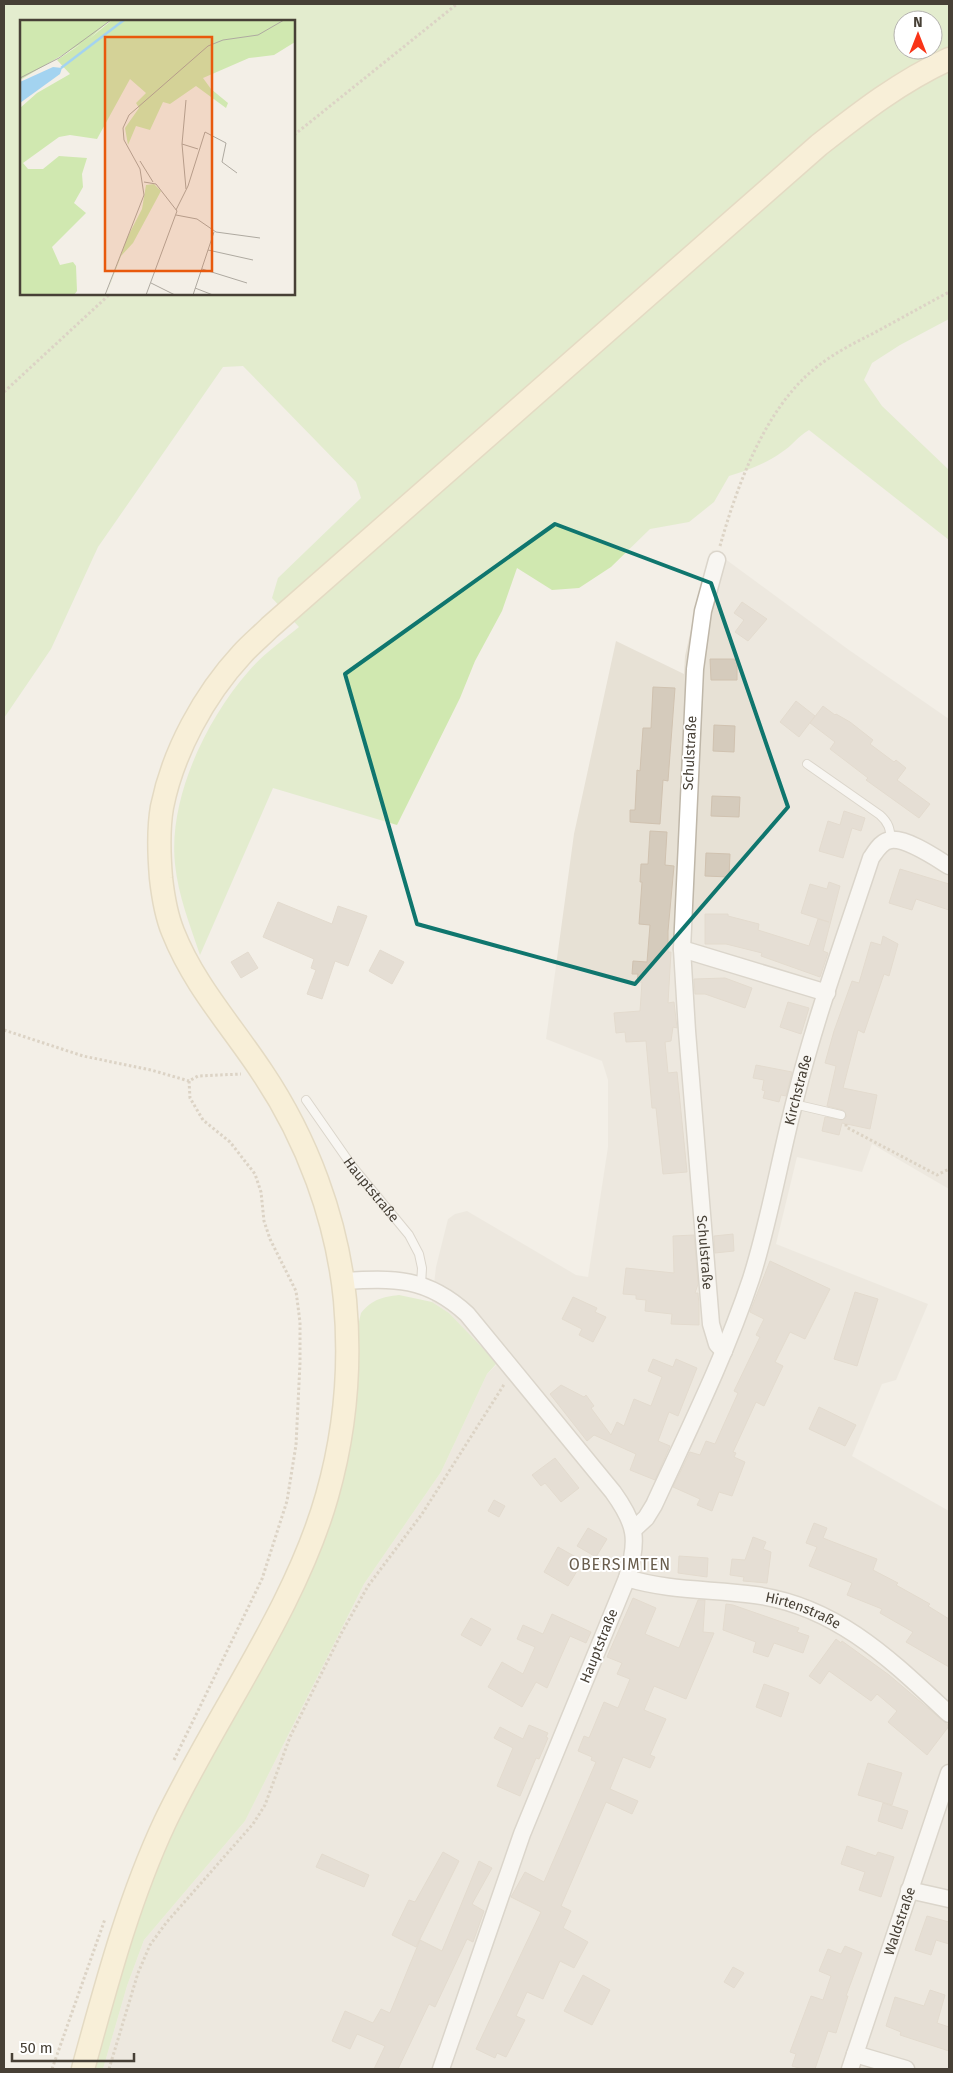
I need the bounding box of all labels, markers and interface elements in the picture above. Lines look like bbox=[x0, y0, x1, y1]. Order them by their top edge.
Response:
north arrow bbox=[893, 10, 943, 60]
text: N bbox=[913, 14, 923, 31]
inset map bbox=[20, 20, 295, 295]
street label: Schulstraße bbox=[680, 715, 700, 791]
street label: Kirchstraße bbox=[781, 1053, 815, 1127]
street label: Hauptstraße bbox=[340, 1154, 403, 1225]
street label: Schulstraße bbox=[694, 1214, 717, 1290]
district label: OBERSIMTEN bbox=[569, 1555, 671, 1574]
street label: Hirtenstraße bbox=[764, 1588, 844, 1632]
street label: Hauptstraße bbox=[576, 1606, 622, 1686]
street label: Waldstraße bbox=[880, 1885, 919, 1958]
scale bar bbox=[12, 2030, 135, 2062]
text: 50 m bbox=[20, 2039, 53, 2057]

